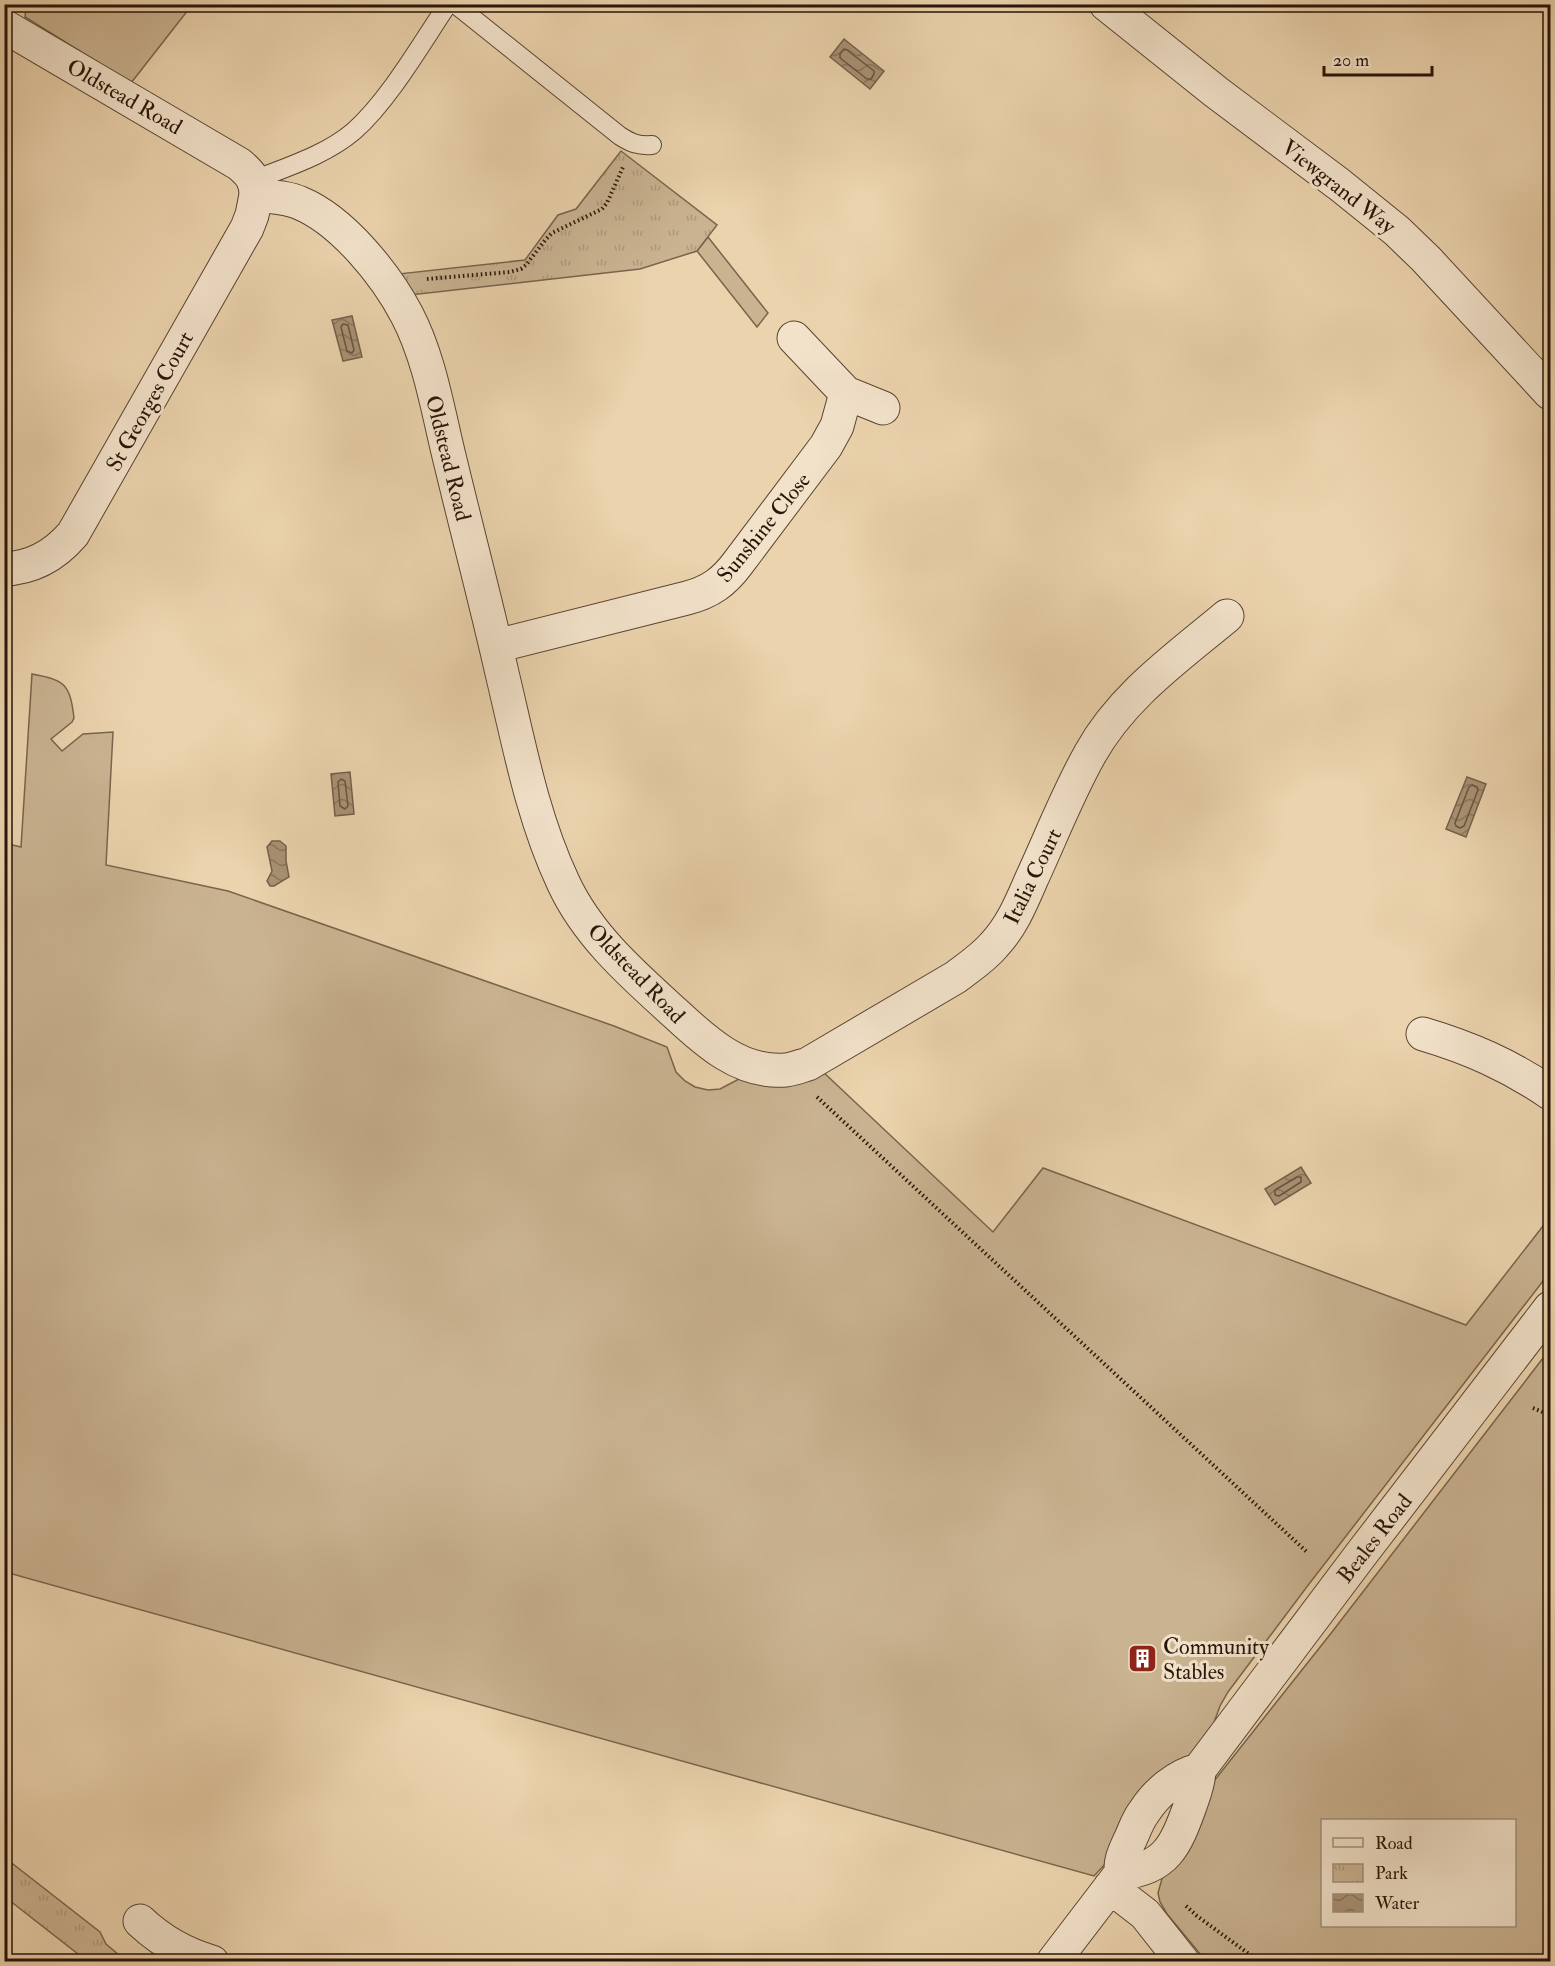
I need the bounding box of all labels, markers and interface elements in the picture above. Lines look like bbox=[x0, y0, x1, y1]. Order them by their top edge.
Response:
scale bar bbox=[1324, 39, 1432, 77]
text: 20 m bbox=[1333, 49, 1369, 72]
street label: Oldstead Road bbox=[62, 53, 187, 141]
street label: Viewgrand Way bbox=[1276, 133, 1401, 240]
street label: St Georges Court bbox=[100, 326, 200, 476]
street label: Oldstead Road bbox=[419, 392, 477, 524]
street label: Sunshine Close bbox=[711, 467, 817, 588]
street label: Italia Court bbox=[998, 824, 1068, 929]
street label: Oldstead Road bbox=[582, 918, 691, 1030]
street label: Beales Road bbox=[1331, 1488, 1418, 1589]
place label: Community Stables bbox=[1163, 1633, 1269, 1686]
building icon: Community Stables bbox=[1126, 1643, 1158, 1675]
legend bbox=[1321, 1819, 1516, 1927]
text: Road bbox=[1375, 1832, 1413, 1855]
text: Park bbox=[1375, 1862, 1408, 1885]
text: Water bbox=[1374, 1892, 1419, 1915]

